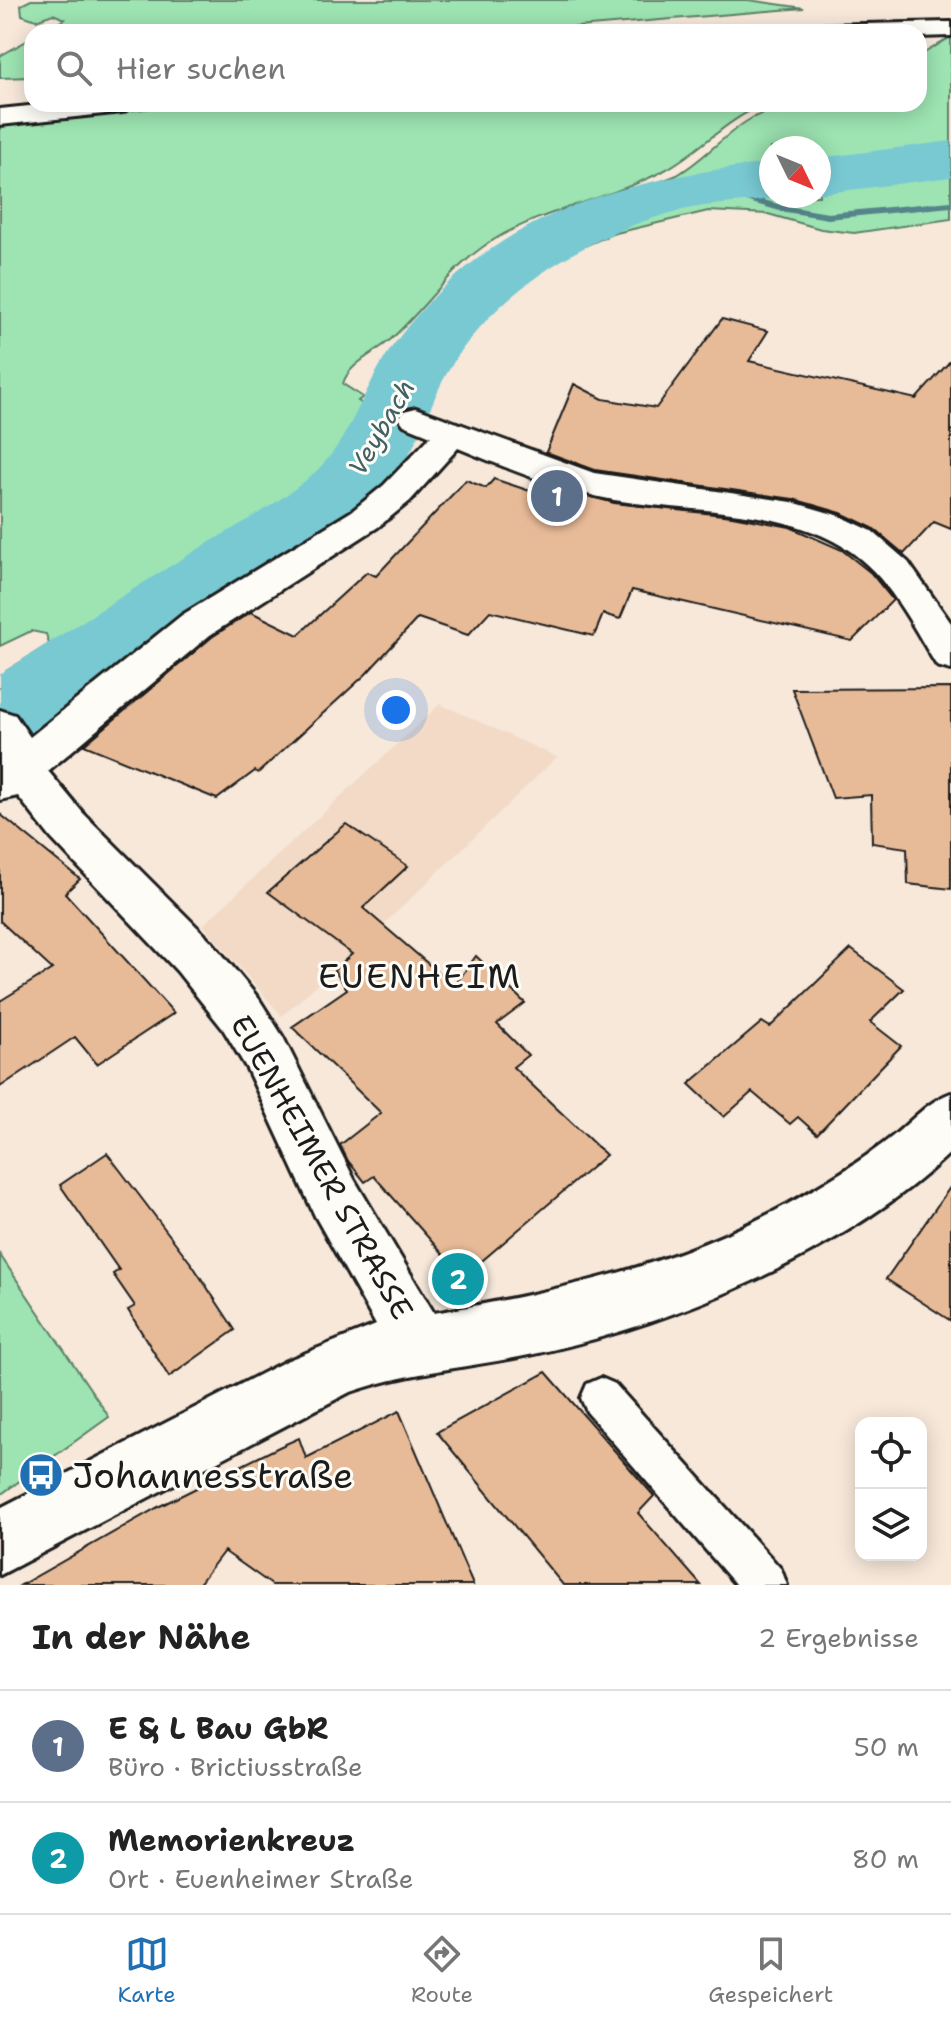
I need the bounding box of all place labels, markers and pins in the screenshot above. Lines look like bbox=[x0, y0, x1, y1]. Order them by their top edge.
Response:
pin: 1 bbox=[531, 466, 583, 526]
pin: 2 bbox=[432, 1249, 484, 1309]
bus stop icon: Johannesstraße bbox=[17, 1451, 65, 1499]
place label: Johannesstraße bbox=[72, 1451, 353, 1500]

